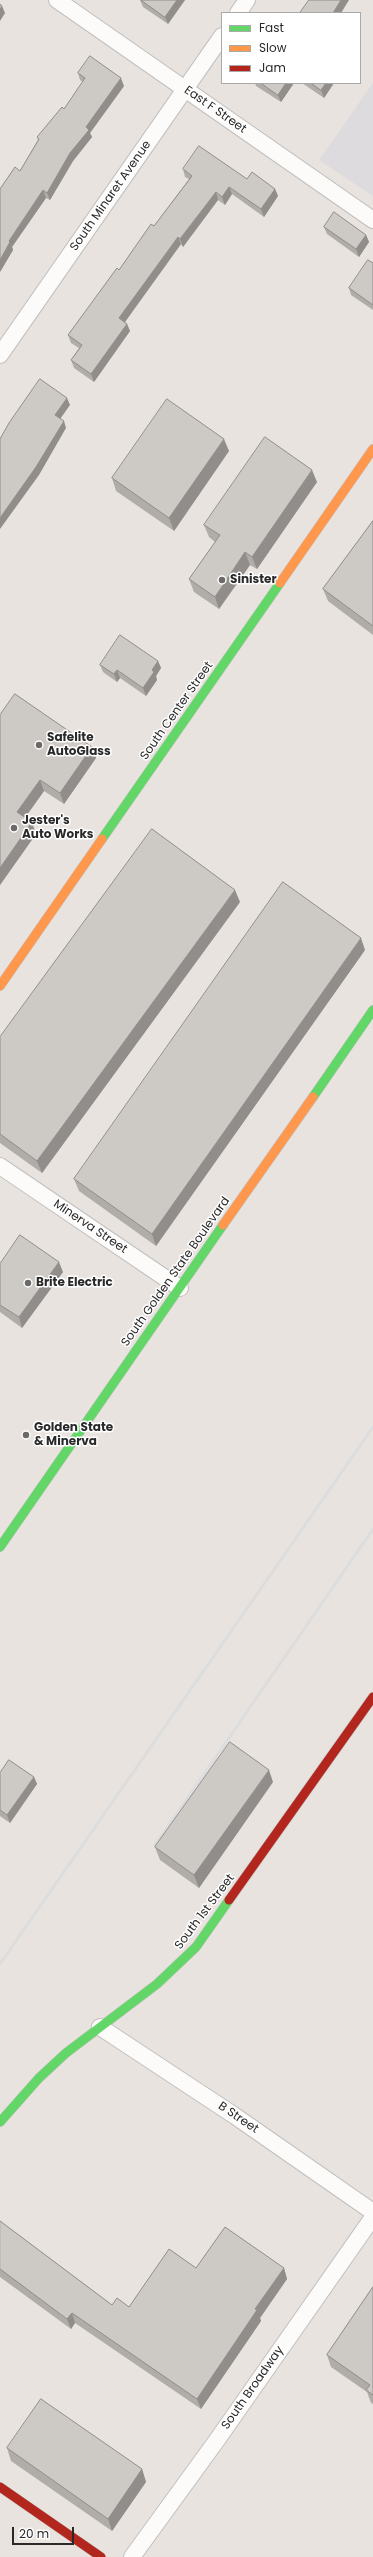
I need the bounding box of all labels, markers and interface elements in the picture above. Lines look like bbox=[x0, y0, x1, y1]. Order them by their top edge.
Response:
legend bbox=[221, 12, 361, 84]
text: Fast bbox=[259, 19, 284, 36]
text: Slow bbox=[259, 39, 287, 56]
text: Jam bbox=[259, 59, 286, 76]
street label: East F Street bbox=[181, 83, 249, 137]
street label: South Minaret Avenue bbox=[67, 138, 155, 254]
place label: Sinister bbox=[230, 573, 277, 587]
marker: Sinister bbox=[217, 575, 227, 585]
street label: South Center Street bbox=[138, 659, 216, 763]
place label: Safelite AutoGlass bbox=[47, 731, 111, 759]
marker: Safelite AutoGlass bbox=[34, 740, 44, 750]
place label: Jester's Auto Works bbox=[22, 814, 94, 842]
marker: Jester's Auto Works bbox=[9, 823, 19, 833]
street label: South Golden State Boulevard bbox=[119, 1195, 233, 1349]
street label: Minerva Street bbox=[50, 1197, 130, 1257]
place label: Brite Electric bbox=[36, 1276, 113, 1290]
marker: Brite Electric bbox=[23, 1278, 33, 1288]
place label: Golden State & Minerva bbox=[34, 1421, 113, 1449]
marker: Golden State & Minerva bbox=[21, 1430, 31, 1440]
street label: South 1st Street bbox=[172, 1872, 238, 1952]
street label: B Street bbox=[215, 2099, 261, 2137]
street label: South Broadway bbox=[219, 2344, 287, 2432]
scale bar bbox=[14, 2519, 76, 2545]
text: 20 m bbox=[19, 2525, 49, 2542]

